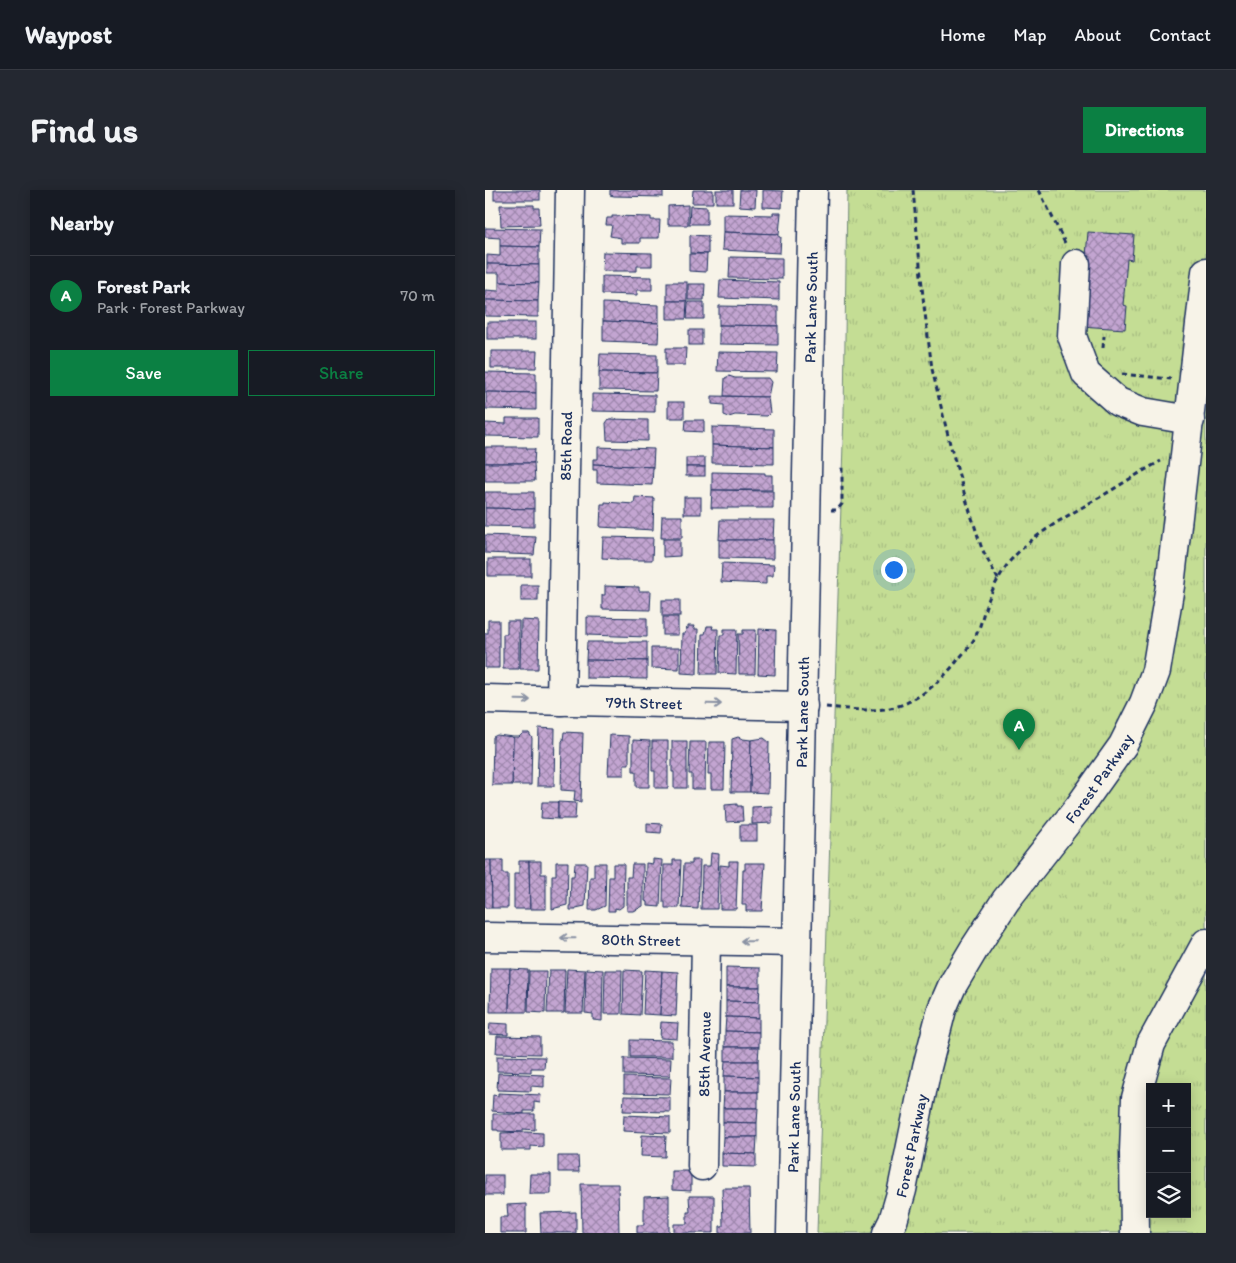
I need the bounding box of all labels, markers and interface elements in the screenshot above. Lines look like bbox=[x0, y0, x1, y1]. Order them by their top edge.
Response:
text: Waypost bbox=[25, 20, 112, 49]
text: Home bbox=[940, 24, 986, 46]
text: Map bbox=[1014, 24, 1047, 46]
text: About bbox=[1075, 24, 1121, 46]
text: Contact bbox=[1149, 24, 1211, 46]
button: Directions bbox=[1083, 107, 1206, 153]
text: Find us bbox=[30, 109, 138, 151]
text: Nearby bbox=[50, 210, 114, 235]
street label: Park Lane South bbox=[800, 251, 822, 363]
text: Forest Park bbox=[97, 275, 190, 298]
text: A bbox=[61, 286, 71, 305]
text: 70 m bbox=[400, 286, 435, 305]
text: Park · Forest Parkway bbox=[97, 298, 245, 317]
button: Save bbox=[50, 350, 238, 396]
button: Share bbox=[248, 350, 435, 396]
street label: 85th Road bbox=[556, 411, 576, 481]
your location bbox=[881, 557, 907, 583]
street label: Park Lane South bbox=[792, 656, 813, 768]
street label: 79th Street bbox=[605, 693, 683, 713]
one-way arrow bbox=[515, 696, 531, 705]
one-way arrow bbox=[706, 699, 722, 709]
pin: A bbox=[1003, 709, 1035, 750]
street label: Forest Parkway bbox=[1061, 730, 1137, 827]
street label: 80th Street bbox=[601, 930, 681, 950]
one-way arrow bbox=[560, 933, 576, 943]
one-way arrow bbox=[740, 936, 756, 946]
street label: 85th Avenue bbox=[694, 1011, 715, 1097]
street label: Park Lane South bbox=[783, 1061, 805, 1173]
map controls bbox=[1146, 1083, 1191, 1218]
button: + bbox=[1146, 1083, 1191, 1128]
street label: Forest Parkway bbox=[891, 1092, 931, 1200]
button: − bbox=[1146, 1128, 1191, 1173]
button: layers bbox=[1146, 1173, 1191, 1218]

